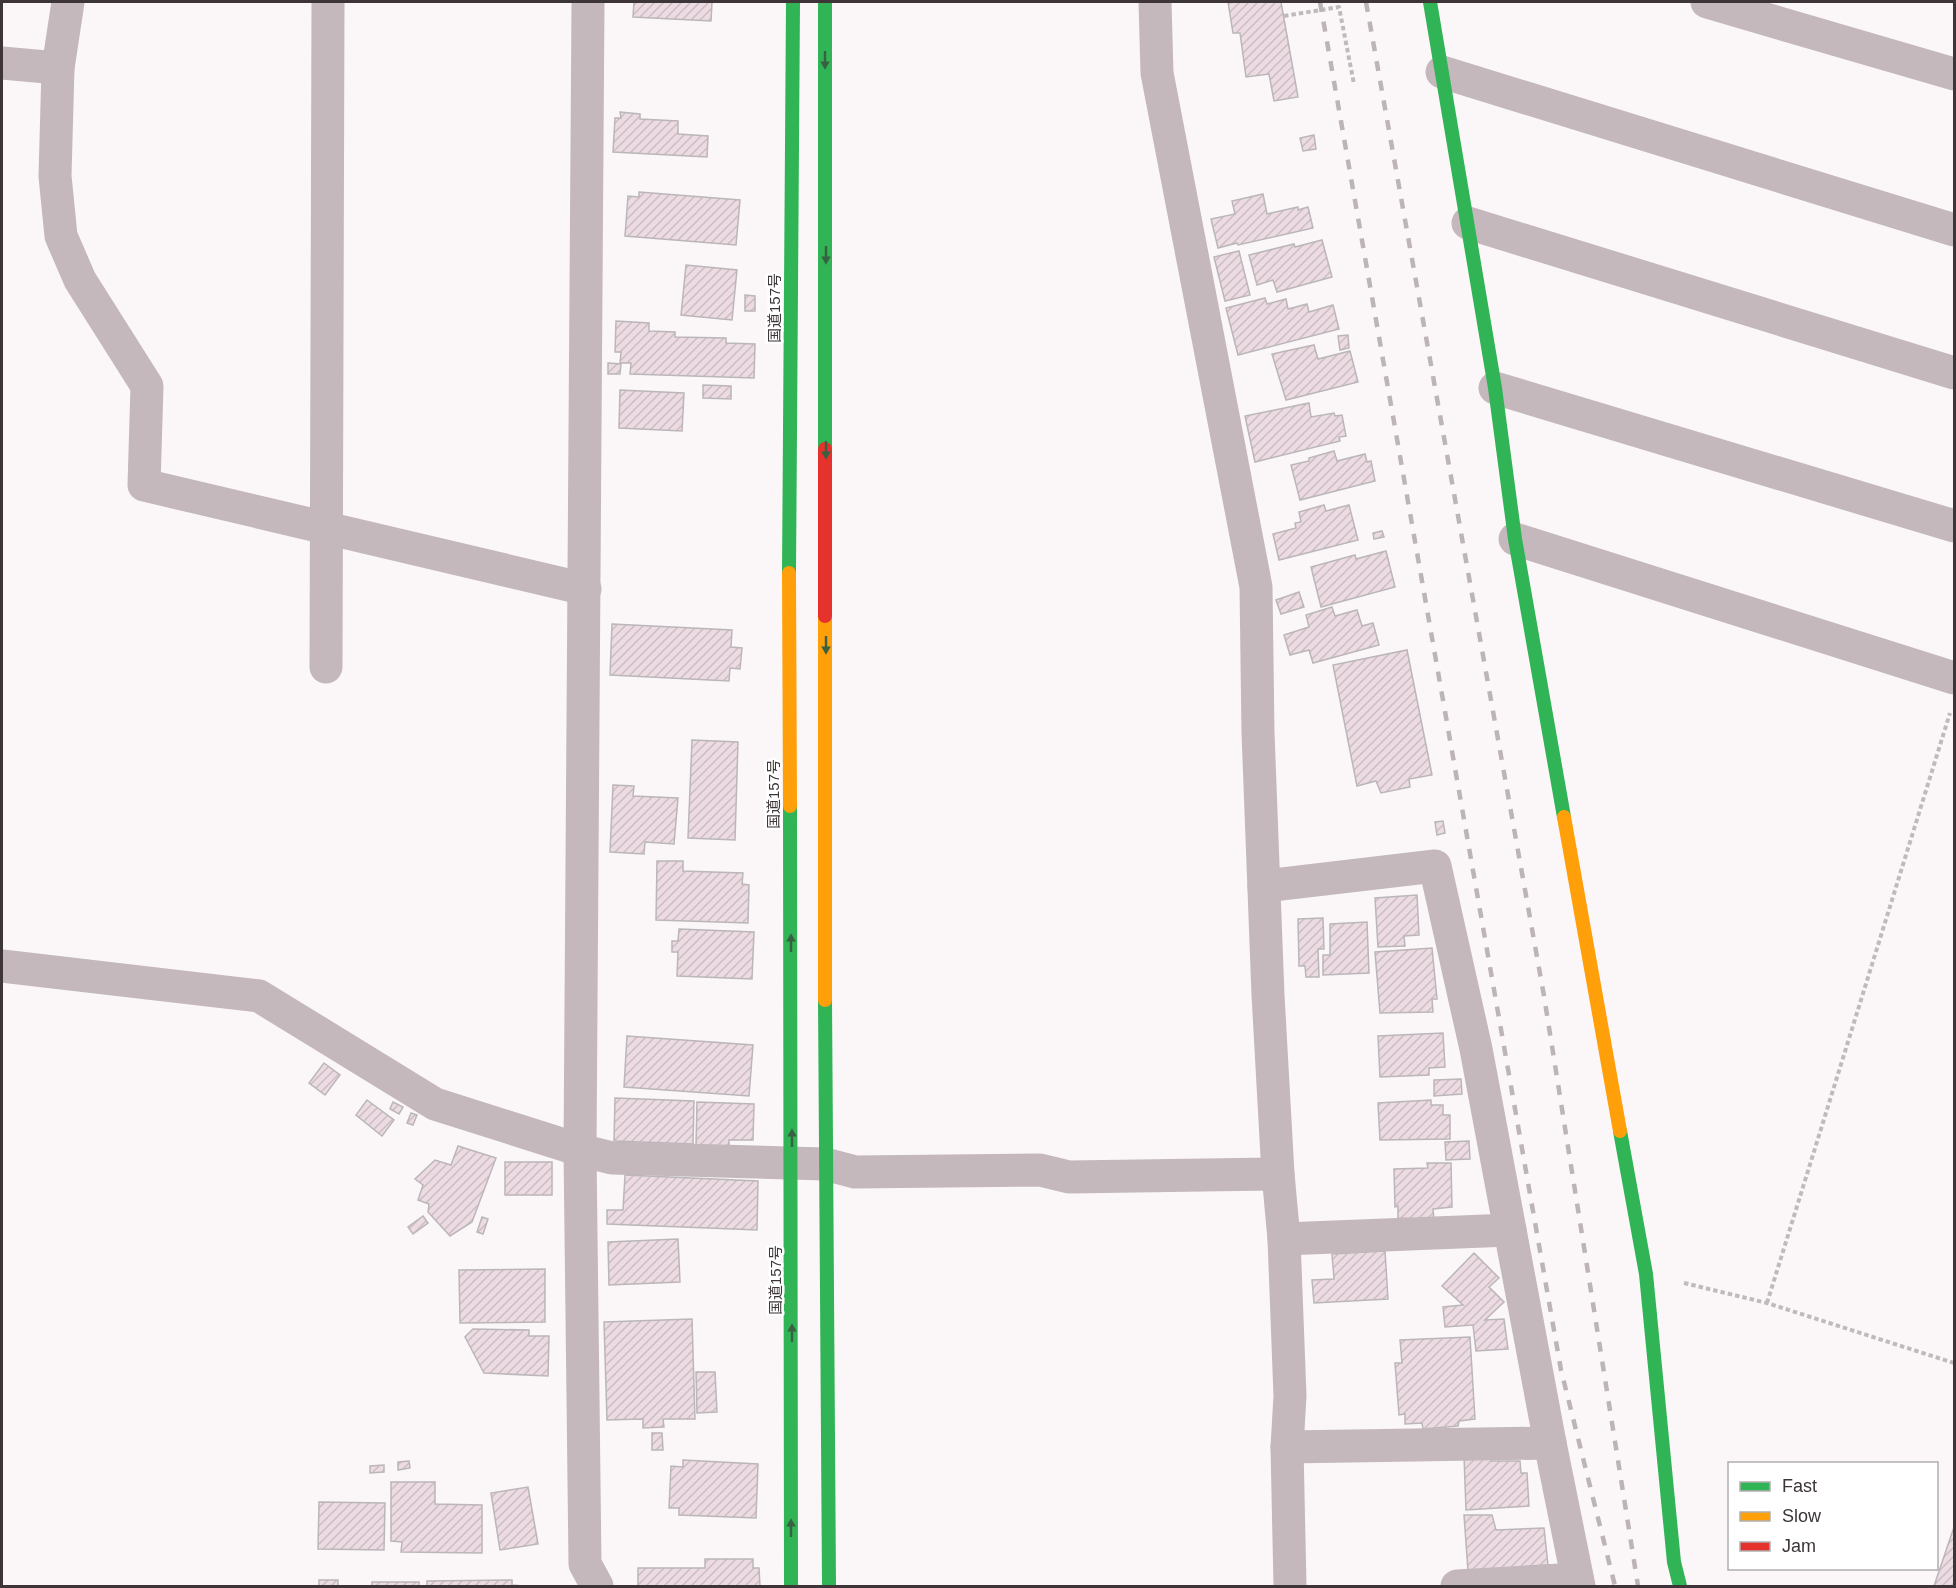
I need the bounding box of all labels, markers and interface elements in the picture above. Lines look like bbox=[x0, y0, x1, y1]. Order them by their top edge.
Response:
one-way arrow bbox=[820, 50, 830, 69]
one-way arrow bbox=[821, 245, 831, 264]
street label: 国道157号 bbox=[766, 273, 783, 343]
one-way arrow bbox=[821, 440, 831, 459]
one-way arrow bbox=[821, 635, 831, 654]
street label: 国道157号 bbox=[765, 759, 782, 829]
one-way arrow bbox=[786, 934, 796, 953]
one-way arrow bbox=[787, 1129, 797, 1148]
street label: 国道157号 bbox=[767, 1245, 784, 1315]
one-way arrow bbox=[787, 1324, 797, 1343]
legend bbox=[1728, 1462, 1938, 1570]
text: Fast bbox=[1782, 1476, 1817, 1496]
text: Slow bbox=[1782, 1506, 1822, 1526]
one-way arrow bbox=[786, 1519, 796, 1538]
text: Jam bbox=[1782, 1536, 1816, 1556]

